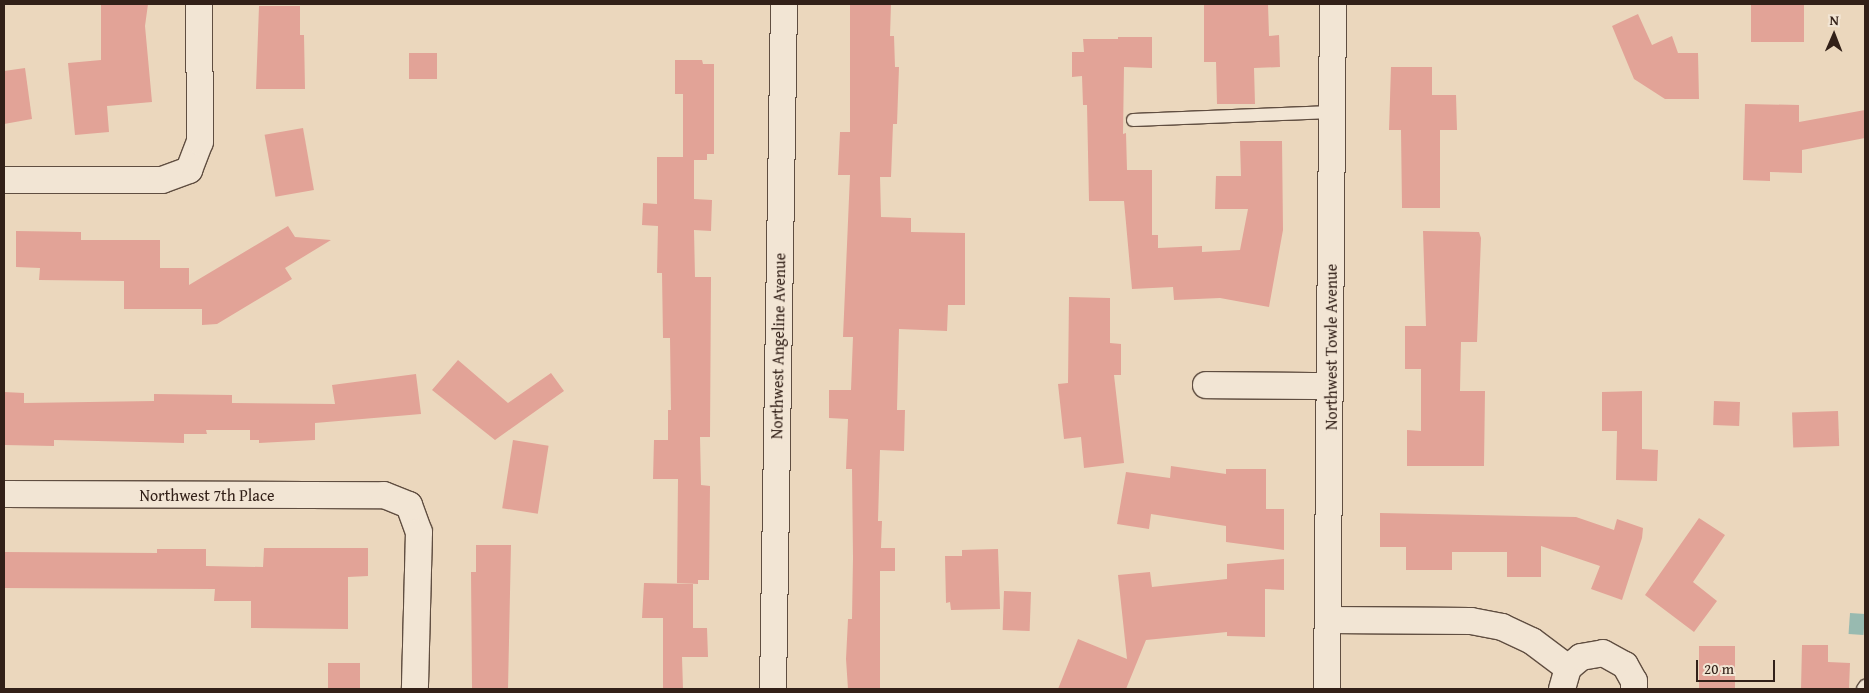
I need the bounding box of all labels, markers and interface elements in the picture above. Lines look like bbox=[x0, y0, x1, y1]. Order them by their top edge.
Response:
north arrow bbox=[1809, 10, 1859, 60]
text: N bbox=[1829, 10, 1839, 30]
street label: Northwest Angeline Avenue bbox=[767, 253, 789, 439]
street label: Northwest Towle Avenue bbox=[1321, 264, 1341, 430]
street label: Northwest 7th Place bbox=[139, 485, 275, 505]
scale bar bbox=[1699, 650, 1778, 682]
text: 20 m bbox=[1704, 658, 1734, 679]

